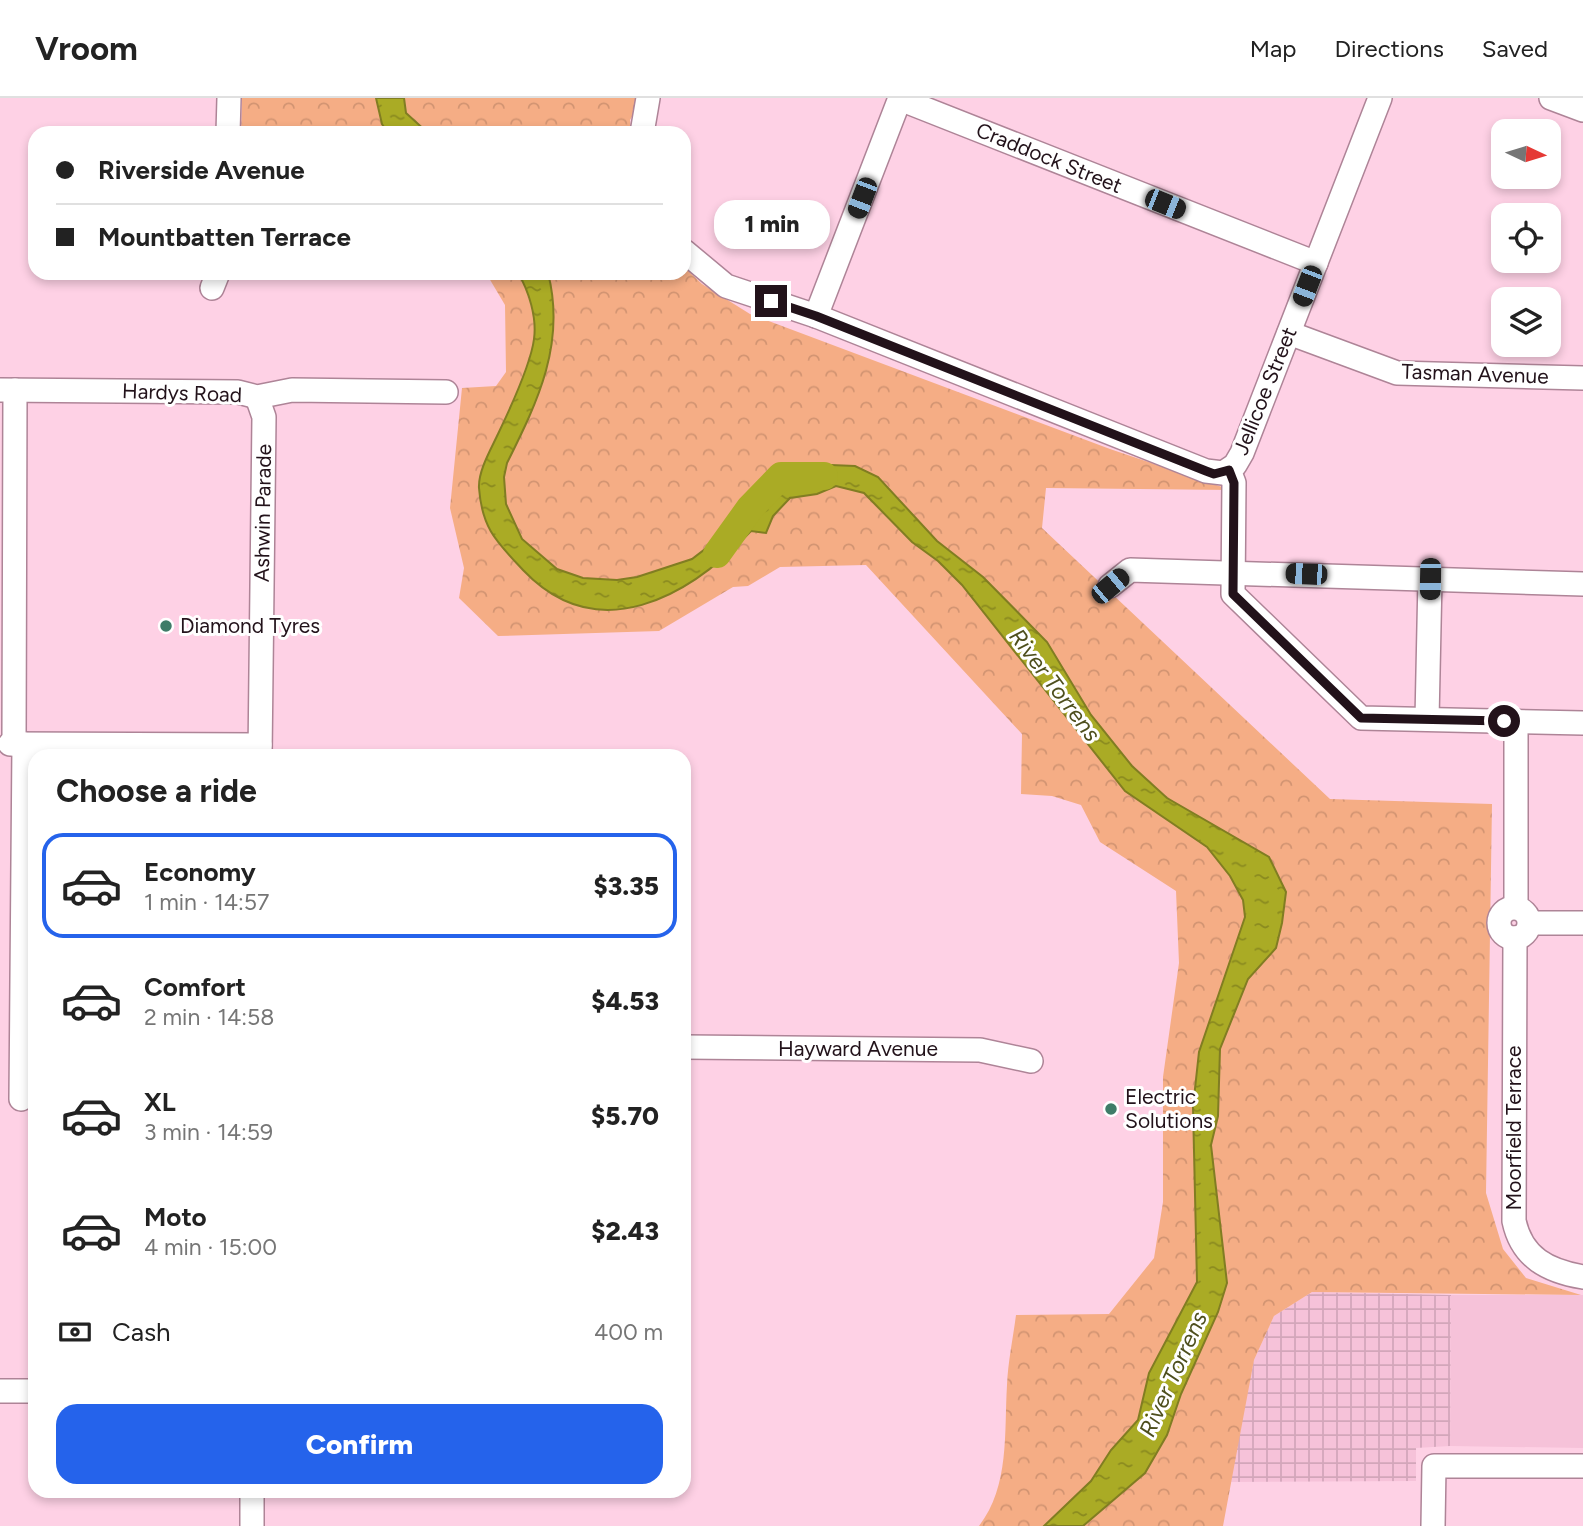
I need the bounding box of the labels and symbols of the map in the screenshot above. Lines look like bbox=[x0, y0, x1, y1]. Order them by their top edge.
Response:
street label: Craddock Street bbox=[973, 117, 1126, 198]
north arrow bbox=[1491, 119, 1561, 189]
car bbox=[845, 175, 880, 221]
car bbox=[1142, 186, 1189, 222]
callout: 1 min bbox=[713, 200, 829, 248]
car bbox=[1290, 263, 1325, 309]
route end bbox=[755, 285, 787, 317]
street label: Jellicoe Street bbox=[1228, 323, 1302, 458]
street label: Tasman Avenue bbox=[1401, 358, 1549, 389]
street label: Hardys Road bbox=[121, 378, 243, 407]
street label: Ashwin Parade bbox=[249, 444, 276, 582]
car bbox=[1420, 558, 1441, 600]
car bbox=[1285, 563, 1328, 585]
car bbox=[1088, 564, 1133, 608]
place label: Diamond Tyres bbox=[180, 613, 320, 638]
marker: Diamond Tyres bbox=[158, 618, 174, 634]
water label: River Torrens bbox=[1003, 623, 1107, 747]
route start bbox=[1488, 705, 1520, 737]
street label: Hayward Avenue bbox=[778, 1036, 938, 1061]
street label: Moorfield Terrace bbox=[1501, 1046, 1526, 1210]
place label: Electric Solutions bbox=[1125, 1084, 1213, 1133]
marker: Electric Solutions bbox=[1103, 1101, 1119, 1117]
water label: River Torrens bbox=[1133, 1307, 1213, 1441]

